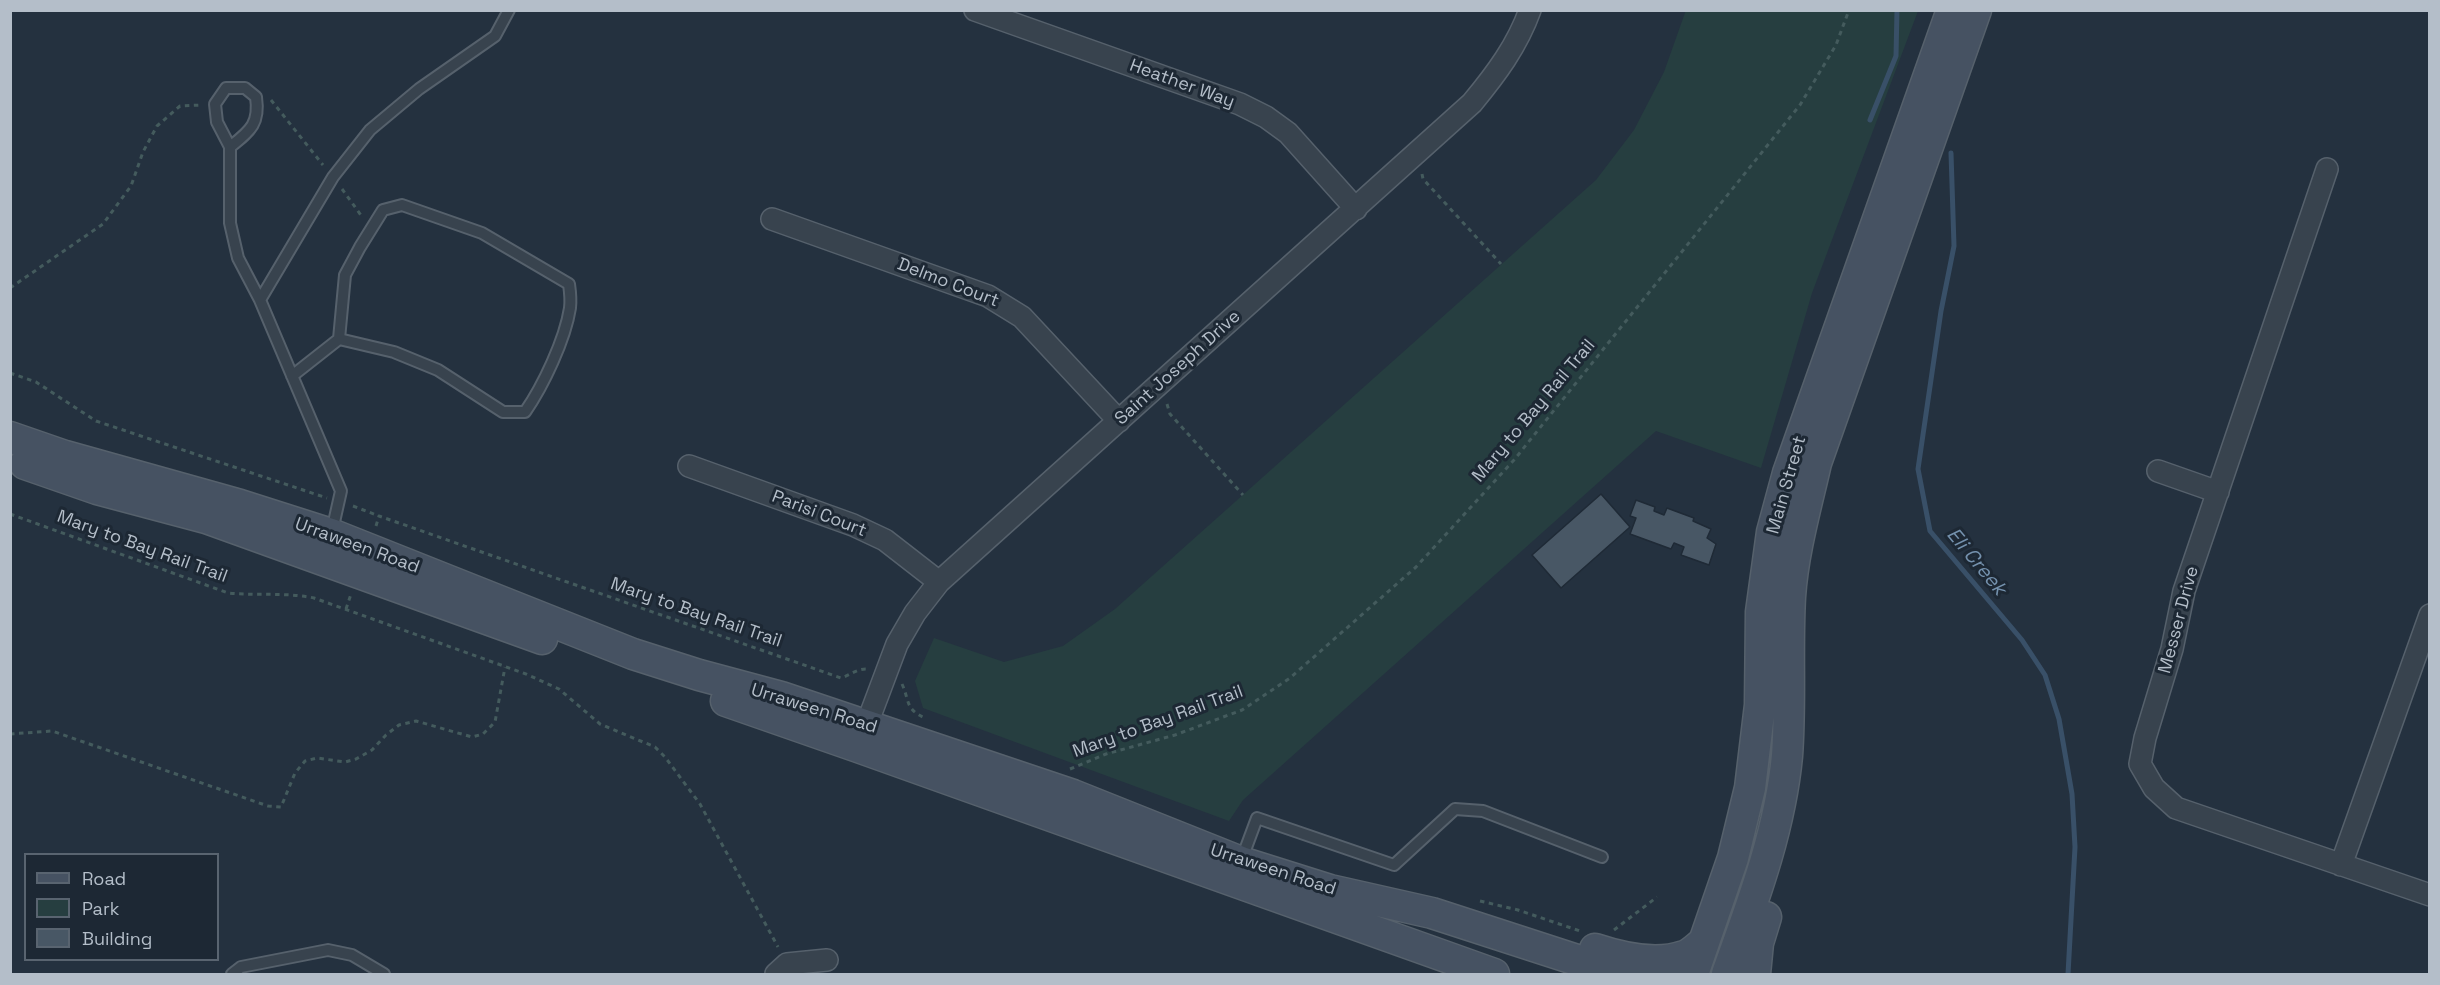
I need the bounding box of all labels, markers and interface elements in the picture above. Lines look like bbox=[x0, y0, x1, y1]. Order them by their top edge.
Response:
street label: Heather Way bbox=[1126, 55, 1238, 113]
street label: Delmo Court bbox=[894, 254, 1002, 312]
street label: Saint Joseph Drive bbox=[1111, 306, 1245, 430]
street label: Mary to Bay Rail Trail bbox=[1468, 335, 1600, 487]
street label: Main Street bbox=[1763, 433, 1811, 537]
street label: Parisi Court bbox=[769, 486, 869, 542]
street label: Mary to Bay Rail Trail bbox=[54, 506, 230, 588]
street label: Urraween Road bbox=[292, 513, 422, 579]
water label: Eli Creek bbox=[1941, 523, 2011, 601]
street label: Messer Drive bbox=[2154, 564, 2204, 676]
street label: Mary to Bay Rail Trail bbox=[608, 574, 784, 652]
street label: Urraween Road bbox=[748, 680, 880, 738]
street label: Mary to Bay Rail Trail bbox=[1070, 681, 1246, 763]
street label: Urraween Road bbox=[1207, 840, 1339, 900]
legend bbox=[24, 853, 219, 961]
text: Road bbox=[82, 867, 126, 890]
text: Park bbox=[82, 897, 119, 920]
text: Building bbox=[82, 927, 152, 950]

